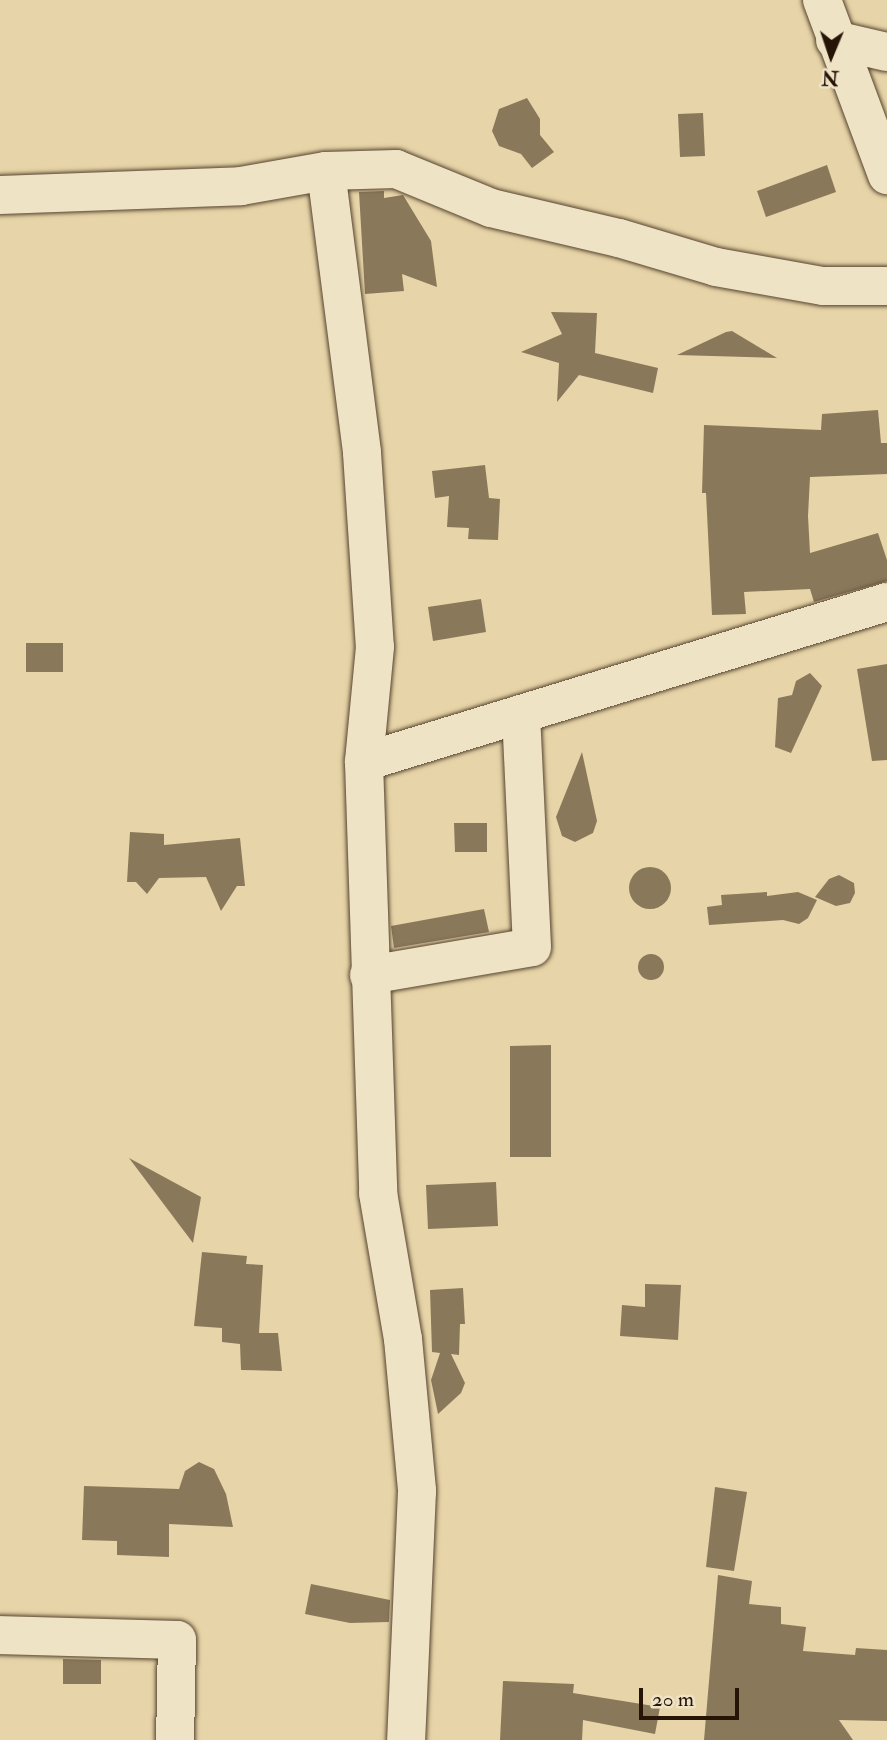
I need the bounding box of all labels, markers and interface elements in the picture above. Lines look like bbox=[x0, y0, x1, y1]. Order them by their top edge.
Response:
north arrow bbox=[796, 21, 866, 91]
text: N bbox=[821, 65, 839, 89]
scale bar bbox=[642, 1674, 742, 1718]
text: 20 m bbox=[652, 1686, 694, 1713]

